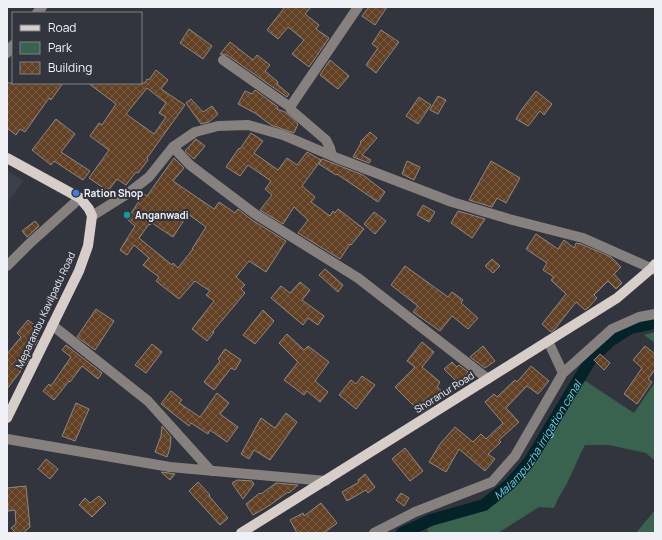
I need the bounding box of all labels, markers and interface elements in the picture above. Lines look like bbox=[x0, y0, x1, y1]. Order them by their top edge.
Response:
legend bbox=[12, 12, 142, 84]
text: Road bbox=[48, 19, 76, 36]
text: Park bbox=[48, 39, 73, 56]
text: Building bbox=[48, 59, 92, 76]
place label: Ration Shop bbox=[84, 186, 143, 200]
marker: Ration Shop bbox=[71, 188, 81, 198]
place label: Anganwadi bbox=[135, 208, 189, 222]
marker: Anganwadi bbox=[122, 210, 132, 220]
street label: Meparambu Kavilpadu Road bbox=[12, 249, 78, 370]
street label: Shoranur Road bbox=[411, 368, 477, 416]
water label: Malampuzha irrigation canal bbox=[490, 376, 585, 502]

